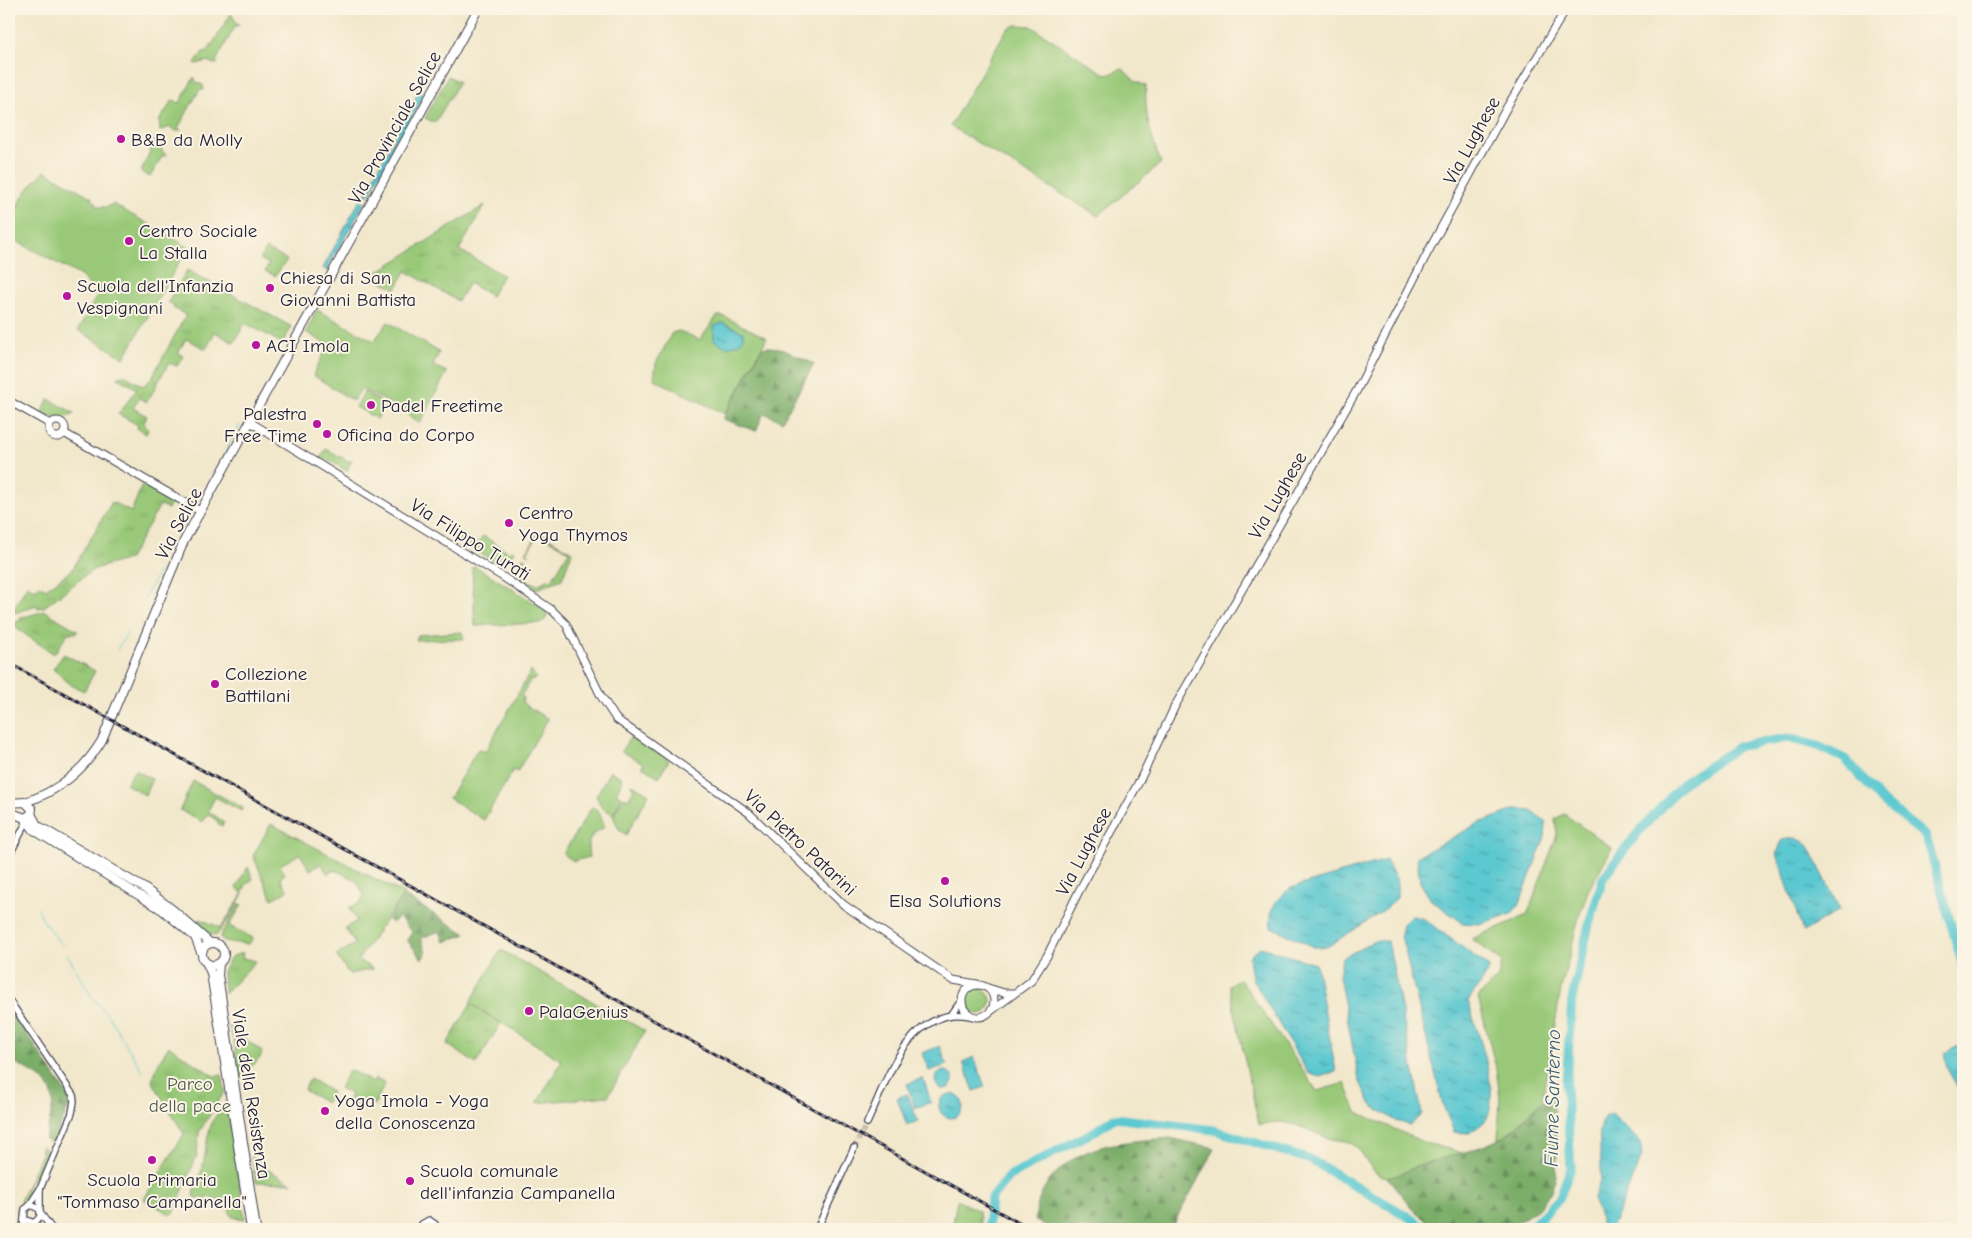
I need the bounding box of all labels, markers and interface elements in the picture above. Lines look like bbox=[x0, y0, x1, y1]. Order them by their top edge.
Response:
street label: Via Provinciale Selice bbox=[344, 47, 446, 208]
street label: Via Lughese bbox=[1439, 93, 1505, 188]
place label: B&B da Molly bbox=[131, 129, 243, 151]
marker: B&B da Molly bbox=[115, 133, 127, 145]
place label: Centro Sociale La Stalla bbox=[139, 220, 257, 264]
marker: Centro Sociale La Stalla bbox=[123, 235, 135, 247]
place label: Chiesa di San Giovanni Battista bbox=[280, 267, 416, 311]
place label: Scuola dell'Infanzia Vespignani bbox=[77, 275, 234, 319]
marker: Chiesa di San Giovanni Battista bbox=[264, 282, 276, 294]
marker: Scuola dell'Infanzia Vespignani bbox=[61, 290, 73, 302]
place label: ACI Imola bbox=[266, 335, 350, 357]
marker: ACI Imola bbox=[250, 339, 262, 351]
place label: Padel Freetime bbox=[381, 395, 503, 417]
marker: Padel Freetime bbox=[365, 399, 377, 411]
place label: Palestra Free Time bbox=[224, 403, 307, 447]
marker: Palestra Free Time bbox=[311, 418, 323, 430]
place label: Oficina do Corpo bbox=[337, 424, 475, 446]
marker: Oficina do Corpo bbox=[321, 428, 333, 440]
street label: Via Lughese bbox=[1244, 448, 1312, 543]
street label: Via Selice bbox=[151, 484, 207, 563]
street label: Via Filippo Turati bbox=[406, 494, 535, 586]
place label: Centro Yoga Thymos bbox=[519, 502, 628, 546]
marker: Centro Yoga Thymos bbox=[503, 517, 515, 529]
place label: Collezione Battilani bbox=[225, 663, 307, 707]
marker: Collezione Battilani bbox=[209, 678, 221, 690]
street label: Via Pietro Patarini bbox=[740, 785, 861, 900]
street label: Via Lughese bbox=[1051, 804, 1116, 899]
marker: Elsa Solutions bbox=[939, 875, 951, 887]
place label: Elsa Solutions bbox=[889, 890, 1001, 912]
place label: PalaGenius bbox=[539, 1001, 628, 1023]
marker: PalaGenius bbox=[523, 1005, 535, 1017]
street label: Viale della Resistenza bbox=[227, 1008, 275, 1181]
water label: Fiume Santerno bbox=[1540, 1029, 1565, 1167]
park label: Parco della pace bbox=[149, 1073, 231, 1117]
place label: Yoga Imola - Yoga della Conoscenza bbox=[335, 1090, 489, 1134]
marker: Yoga Imola - Yoga della Conoscenza bbox=[319, 1105, 331, 1117]
marker: Scuola Primaria "Tommaso Campanella" bbox=[146, 1154, 158, 1166]
place label: Scuola comunale dell'infanzia Campanella bbox=[420, 1160, 616, 1204]
place label: Scuola Primaria "Tommaso Campanella" bbox=[57, 1169, 247, 1213]
marker: Scuola comunale dell'infanzia Campanella bbox=[404, 1175, 416, 1187]

